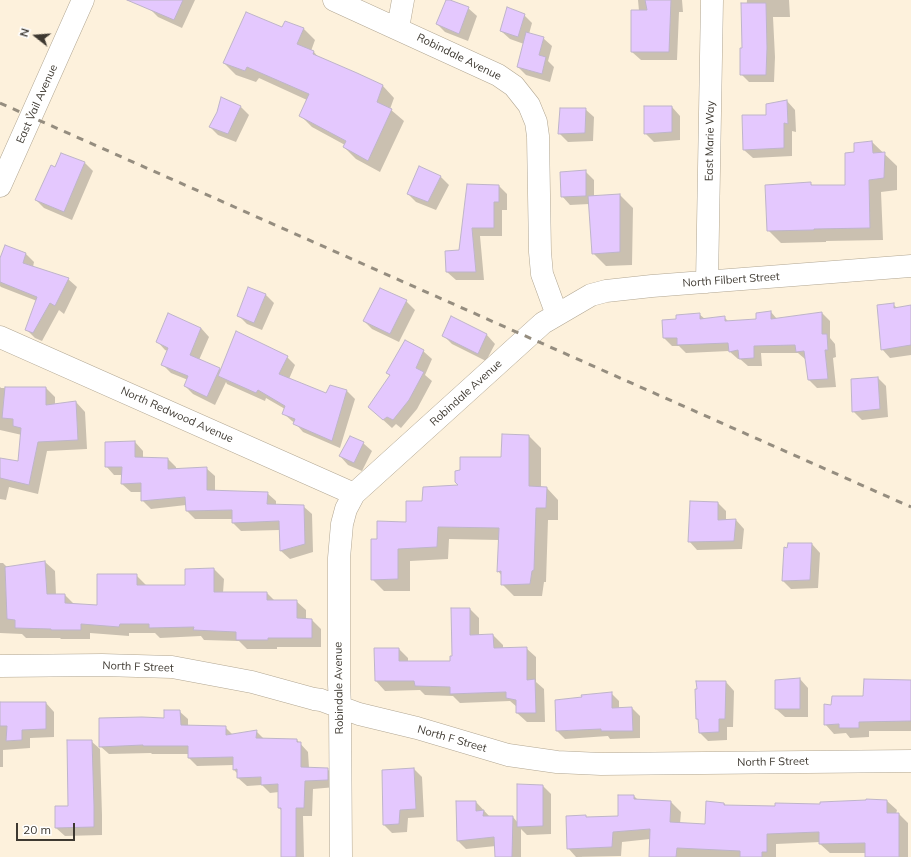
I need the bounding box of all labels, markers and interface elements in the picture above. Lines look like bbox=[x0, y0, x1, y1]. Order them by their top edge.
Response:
north arrow bbox=[16, 16, 56, 56]
text: N bbox=[17, 26, 32, 39]
street label: Robindale Avenue bbox=[415, 31, 503, 83]
street label: East Vail Avenue bbox=[14, 62, 60, 146]
street label: East Marie Way bbox=[703, 101, 717, 181]
street label: North Filbert Street bbox=[682, 270, 780, 290]
street label: Robindale Avenue bbox=[427, 357, 505, 429]
street label: North Redwood Avenue bbox=[119, 384, 235, 446]
street label: Robindale Avenue bbox=[332, 642, 346, 734]
street label: North F Street bbox=[102, 659, 174, 675]
street label: North F Street bbox=[416, 723, 488, 755]
street label: North F Street bbox=[737, 755, 809, 769]
scale bar bbox=[18, 815, 77, 841]
text: 20 m bbox=[23, 822, 51, 837]

